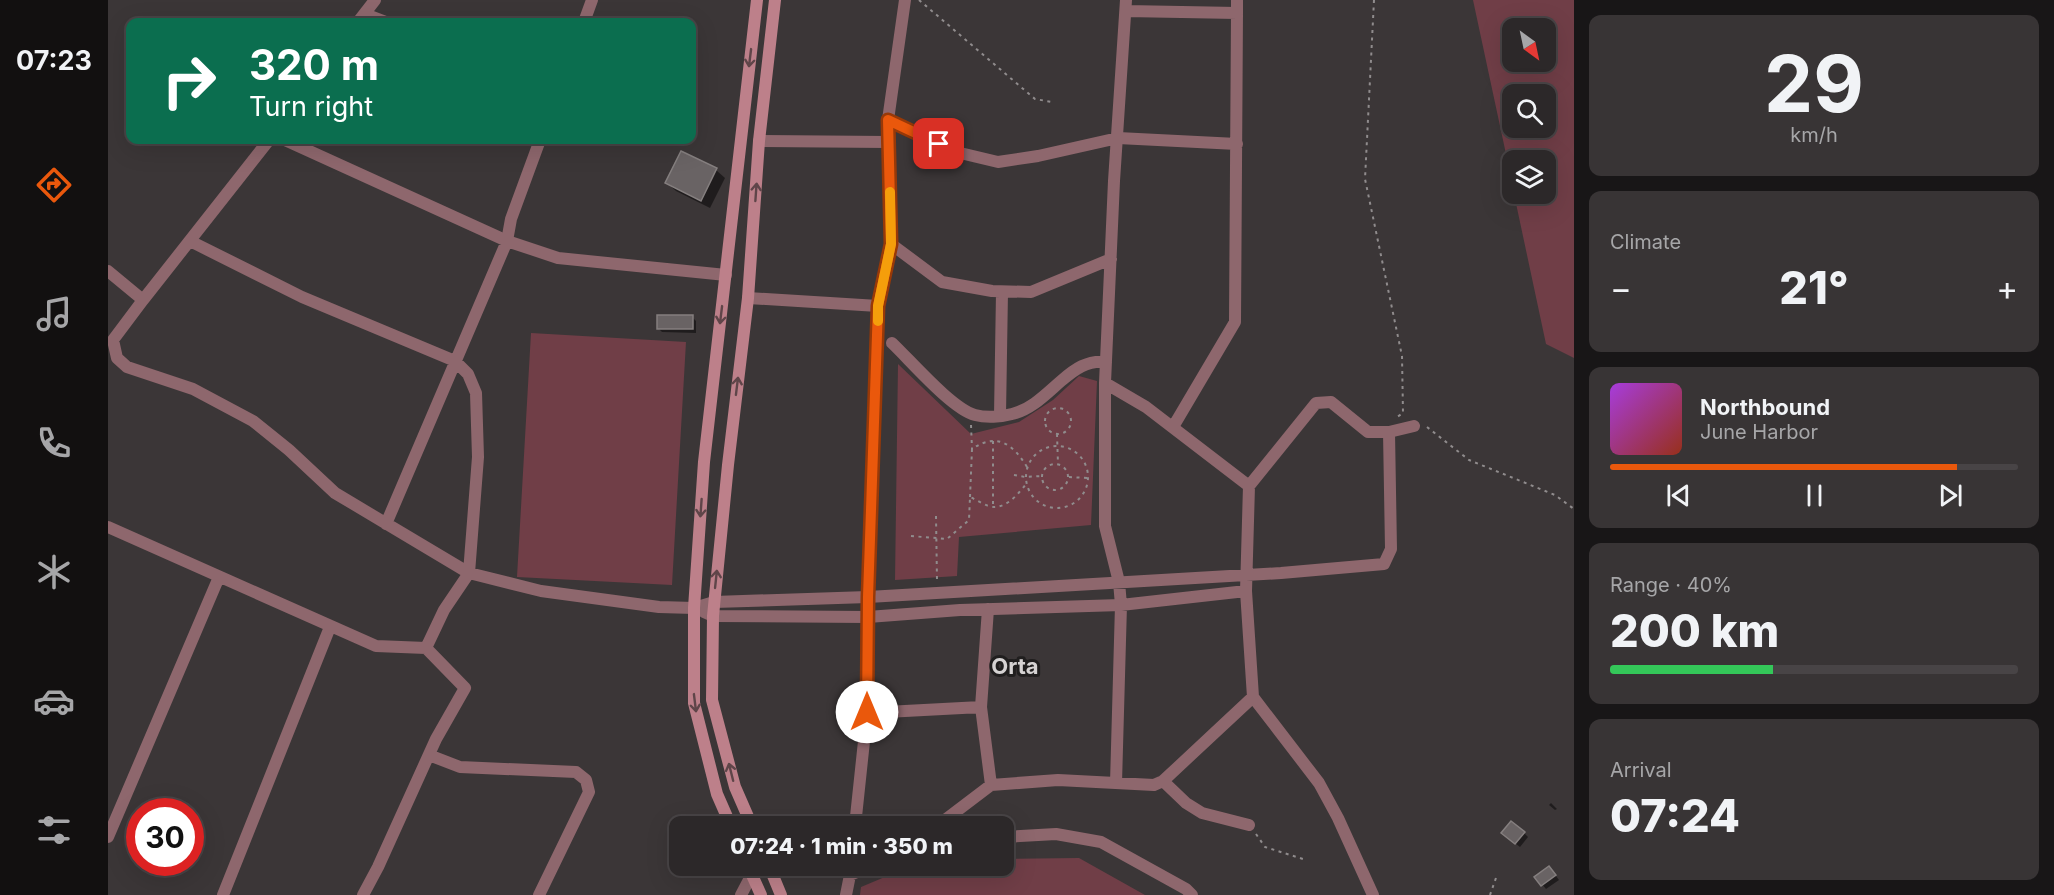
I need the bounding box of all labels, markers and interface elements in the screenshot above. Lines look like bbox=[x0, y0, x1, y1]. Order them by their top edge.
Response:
north arrow bbox=[1502, 18, 1556, 72]
map controls bbox=[1502, 18, 1556, 204]
text: 29 bbox=[1764, 36, 1864, 131]
text: 320 m bbox=[249, 39, 379, 90]
icon: right bbox=[150, 42, 228, 120]
text: 07:23 bbox=[16, 44, 92, 77]
one-way arrow bbox=[744, 48, 755, 68]
button: search bbox=[1502, 84, 1556, 138]
text: Turn right bbox=[249, 90, 373, 123]
pin bbox=[913, 118, 964, 169]
text: km/h bbox=[1790, 123, 1838, 147]
icon: arrive bbox=[922, 127, 955, 160]
button: layers bbox=[1502, 150, 1556, 204]
icon: directions bbox=[33, 164, 75, 206]
one-way arrow bbox=[750, 182, 761, 202]
text: Climate bbox=[1610, 230, 1681, 254]
text: 21° bbox=[1779, 260, 1849, 315]
text: − bbox=[1610, 268, 1632, 308]
text: + bbox=[1996, 268, 2018, 308]
icon: music bbox=[33, 293, 75, 335]
one-way arrow bbox=[716, 304, 727, 324]
one-way arrow bbox=[732, 376, 743, 396]
text: Northbound bbox=[1700, 394, 1830, 420]
text: June Harbor bbox=[1700, 420, 1818, 444]
icon: phone bbox=[33, 422, 75, 464]
icon: previous bbox=[1662, 479, 1695, 512]
icon: pause bbox=[1798, 479, 1831, 512]
icon: next bbox=[1934, 479, 1967, 512]
one-way arrow bbox=[695, 498, 706, 518]
icon: climate bbox=[33, 551, 75, 593]
one-way arrow bbox=[711, 570, 722, 590]
text: Range · 40% bbox=[1610, 573, 1732, 597]
text: 200 km bbox=[1610, 603, 1779, 658]
district label: Orta bbox=[991, 653, 1039, 679]
icon: car bbox=[33, 680, 75, 722]
position arrow bbox=[835, 680, 899, 744]
one-way arrow bbox=[690, 693, 701, 712]
text: Arrival bbox=[1610, 758, 1672, 782]
one-way arrow bbox=[724, 763, 736, 782]
text: 07:24 bbox=[1610, 788, 1740, 843]
speed limit sign: 30 bbox=[126, 798, 204, 876]
icon: filters bbox=[33, 809, 75, 851]
text: 07:24 · 1 min · 350 m bbox=[730, 833, 953, 859]

